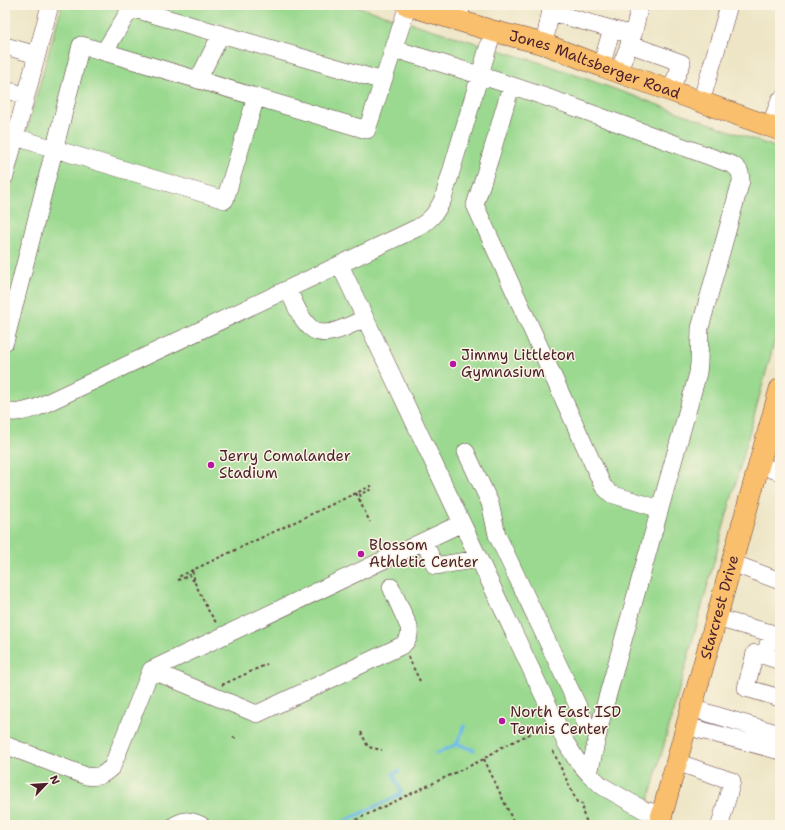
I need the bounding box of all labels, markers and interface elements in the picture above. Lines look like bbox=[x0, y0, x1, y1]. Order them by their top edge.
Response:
street label: Jones Maltsberger Road bbox=[507, 26, 684, 104]
place label: Jimmy Littleton Gymnasium bbox=[461, 345, 575, 382]
marker: Jimmy Littleton Gymnasium bbox=[448, 359, 458, 369]
place label: Jerry Comalander Stadium bbox=[219, 446, 351, 483]
marker: Jerry Comalander Stadium bbox=[206, 460, 216, 470]
place label: Blossom Athletic Center bbox=[369, 535, 479, 572]
marker: Blossom Athletic Center bbox=[356, 549, 366, 559]
street label: Starcrest Drive bbox=[695, 553, 743, 662]
place label: North East ISD Tennis Center bbox=[510, 702, 621, 739]
marker: North East ISD Tennis Center bbox=[497, 716, 507, 726]
north arrow bbox=[26, 764, 66, 804]
text: N bbox=[46, 773, 63, 787]

